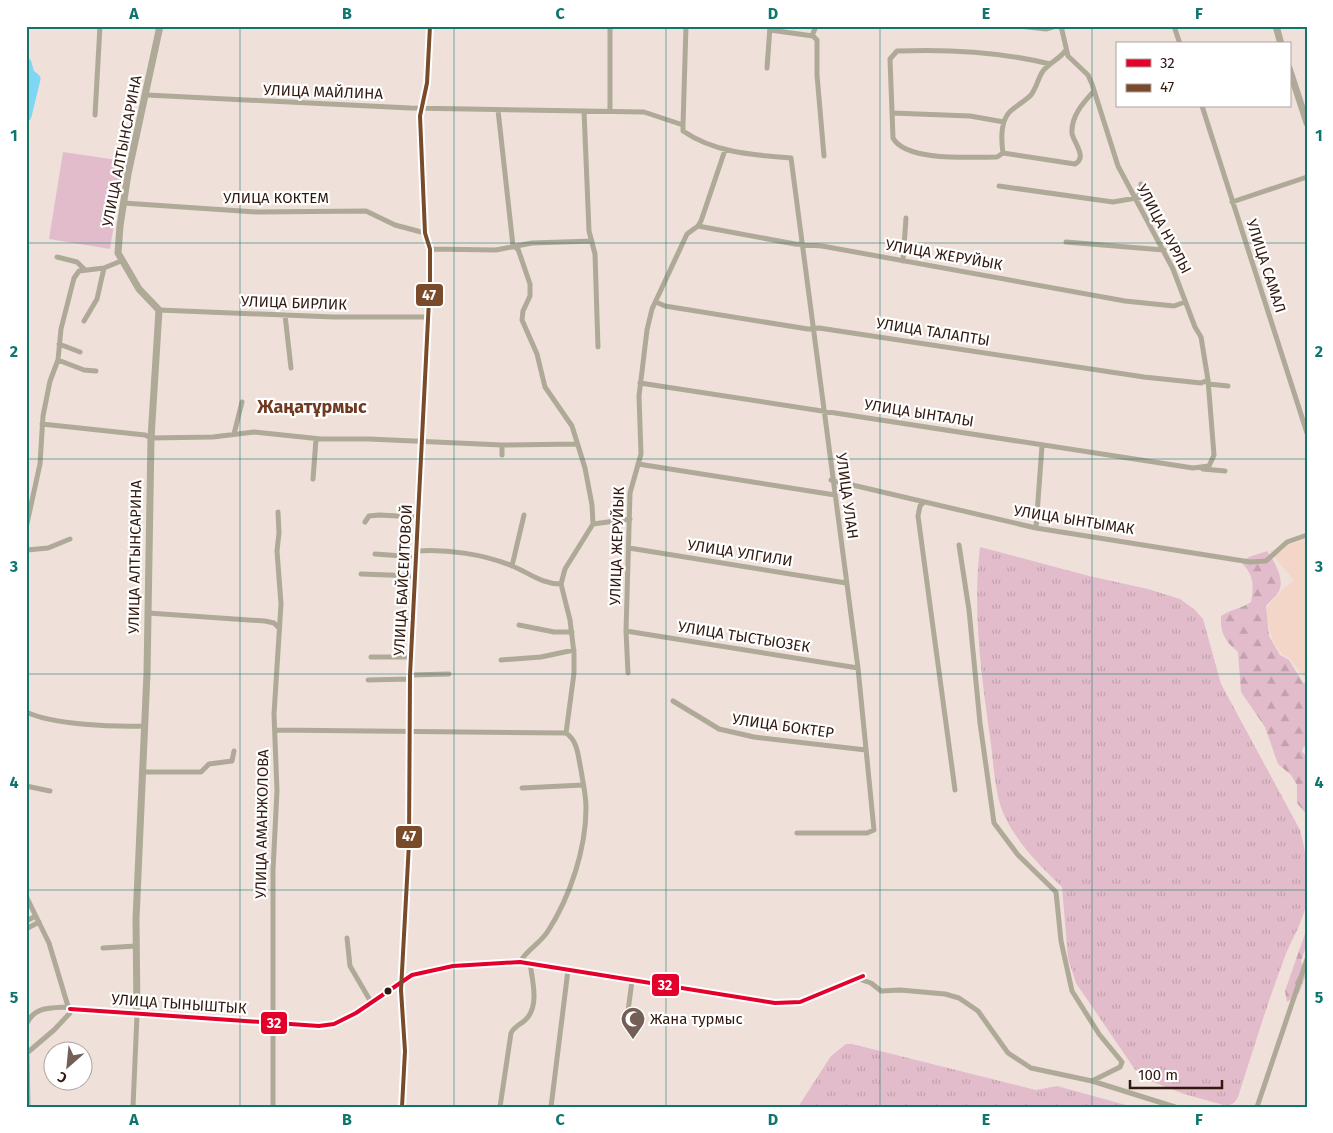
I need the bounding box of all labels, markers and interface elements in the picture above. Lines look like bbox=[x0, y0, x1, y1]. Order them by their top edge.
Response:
text: A bbox=[128, 4, 139, 23]
text: B bbox=[342, 4, 352, 23]
text: C bbox=[555, 4, 565, 23]
text: D bbox=[768, 4, 778, 23]
text: E bbox=[982, 4, 990, 23]
text: F bbox=[1195, 4, 1203, 23]
legend bbox=[1116, 42, 1290, 108]
text: 32 bbox=[1160, 54, 1175, 72]
street label: УЛИЦА АЛТЫНСАРИНА bbox=[98, 73, 146, 228]
text: 47 bbox=[1160, 78, 1175, 96]
street label: УЛИЦА МАЙЛИНА bbox=[263, 81, 384, 103]
text: 1 bbox=[10, 126, 18, 145]
text: 1 bbox=[1315, 126, 1323, 145]
street label: УЛИЦА НУРЛЫ bbox=[1133, 181, 1195, 277]
street label: УЛИЦА КОКТЕМ bbox=[223, 189, 329, 207]
street label: УЛИЦА САМАЛ bbox=[1242, 217, 1290, 315]
street label: УЛИЦА ЖЕРУЙЫК bbox=[884, 236, 1004, 274]
line badge: 47 bbox=[415, 283, 444, 307]
text: 47 bbox=[422, 287, 436, 304]
street label: УЛИЦА БИРЛИК bbox=[241, 292, 348, 314]
street label: УЛИЦА ТАЛАПТЫ bbox=[875, 314, 991, 350]
text: 2 bbox=[10, 342, 18, 361]
text: 2 bbox=[1315, 342, 1323, 361]
street label: УЛИЦА ЫНТАЛЫ bbox=[863, 395, 975, 431]
district label: Жаңатұрмыс bbox=[256, 396, 367, 418]
street label: УЛИЦА УЛАН bbox=[832, 452, 862, 540]
street label: УЛИЦА АЛТЫНСАРИНА bbox=[125, 480, 145, 634]
street label: УЛИЦА ЖЕРУЙЫК bbox=[606, 486, 628, 606]
street label: УЛИЦА ЫНТЫМАК bbox=[1012, 502, 1136, 538]
street label: УЛИЦА БАЙСЕИТОВОЙ bbox=[390, 504, 416, 656]
street label: УЛИЦА УЛГИЛИ bbox=[686, 536, 794, 570]
text: 3 bbox=[9, 557, 18, 576]
text: 3 bbox=[1314, 557, 1323, 576]
street label: УЛИЦА ТЫСТЫОЗЕК bbox=[677, 618, 811, 656]
street label: УЛИЦА БОКТЕР bbox=[731, 710, 835, 742]
street label: УЛИЦА АМАНЖОЛОВА bbox=[252, 749, 272, 899]
text: 4 bbox=[9, 773, 19, 792]
text: 4 bbox=[1314, 773, 1324, 792]
line badge: 47 bbox=[395, 825, 423, 849]
text: 47 bbox=[402, 828, 416, 845]
line badge: 32 bbox=[651, 973, 680, 997]
text: 32 bbox=[657, 977, 672, 994]
unlabelled marker bbox=[383, 986, 393, 996]
text: 5 bbox=[10, 988, 19, 1007]
text: 5 bbox=[1315, 988, 1324, 1007]
street label: УЛИЦА ТЫНЫШТЫК bbox=[111, 990, 247, 1018]
mosque icon: Жана турмыс bbox=[620, 1006, 646, 1040]
place label: Жана турмыс bbox=[650, 1010, 743, 1028]
line badge: 32 bbox=[260, 1011, 288, 1035]
text: 32 bbox=[266, 1015, 281, 1032]
north arrow bbox=[42, 1040, 92, 1090]
scale bar bbox=[1130, 1058, 1223, 1090]
text: 100 m bbox=[1138, 1066, 1178, 1084]
text: С bbox=[55, 1068, 70, 1087]
text: A bbox=[128, 1110, 139, 1129]
text: B bbox=[342, 1110, 352, 1129]
text: C bbox=[555, 1110, 565, 1129]
text: D bbox=[768, 1110, 778, 1129]
text: E bbox=[982, 1110, 990, 1129]
text: F bbox=[1195, 1110, 1203, 1129]

